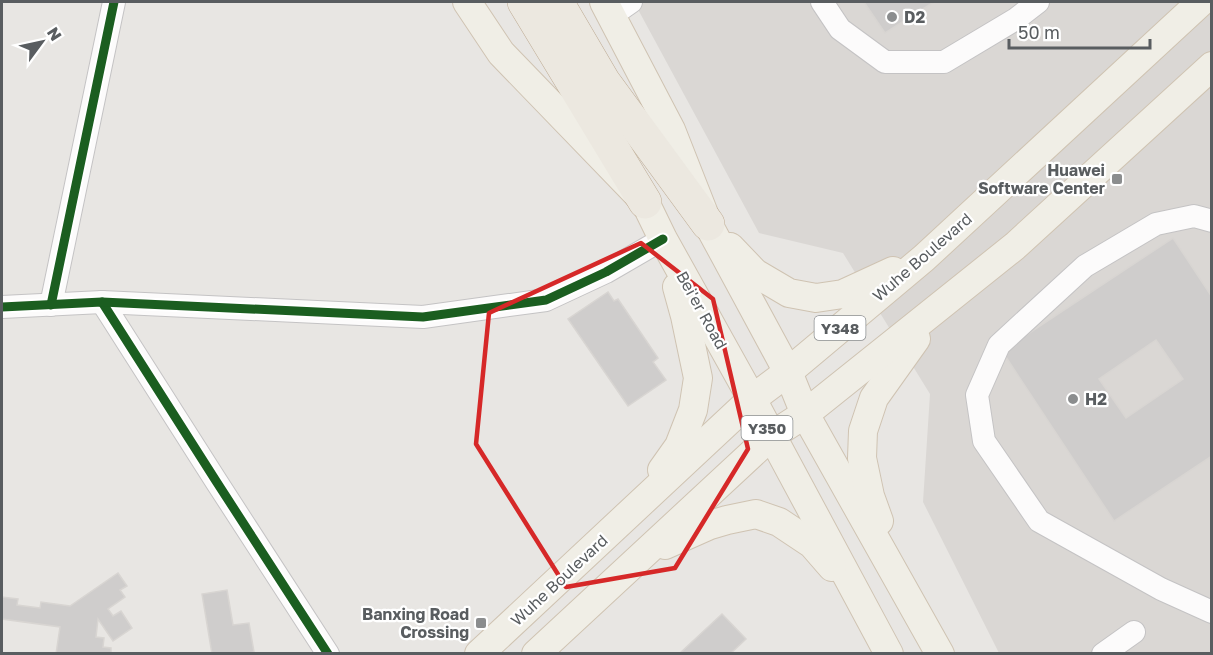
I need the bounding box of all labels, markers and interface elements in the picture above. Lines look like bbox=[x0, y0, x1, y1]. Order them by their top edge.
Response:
place label: D2 bbox=[904, 7, 925, 27]
marker: D2 bbox=[885, 10, 899, 24]
north arrow bbox=[12, 12, 72, 72]
scale bar bbox=[1009, 12, 1150, 50]
text: 50 m bbox=[1018, 21, 1060, 43]
text: N bbox=[43, 23, 66, 44]
place label: Huawei Software Center bbox=[978, 160, 1105, 198]
marker: Huawei Software Center bbox=[1110, 172, 1124, 186]
street label: Wuhe Boulevard bbox=[868, 208, 976, 306]
street label: Bei'er Road bbox=[672, 267, 732, 353]
road number: Y348 bbox=[814, 316, 866, 340]
place label: H2 bbox=[1085, 389, 1107, 409]
marker: H2 bbox=[1066, 392, 1080, 406]
road number: Y350 bbox=[742, 416, 792, 440]
street label: Wuhe Boulevard bbox=[506, 530, 612, 630]
place label: Banxing Road Crossing bbox=[362, 604, 469, 642]
marker: Banxing Road Crossing bbox=[474, 616, 488, 630]

